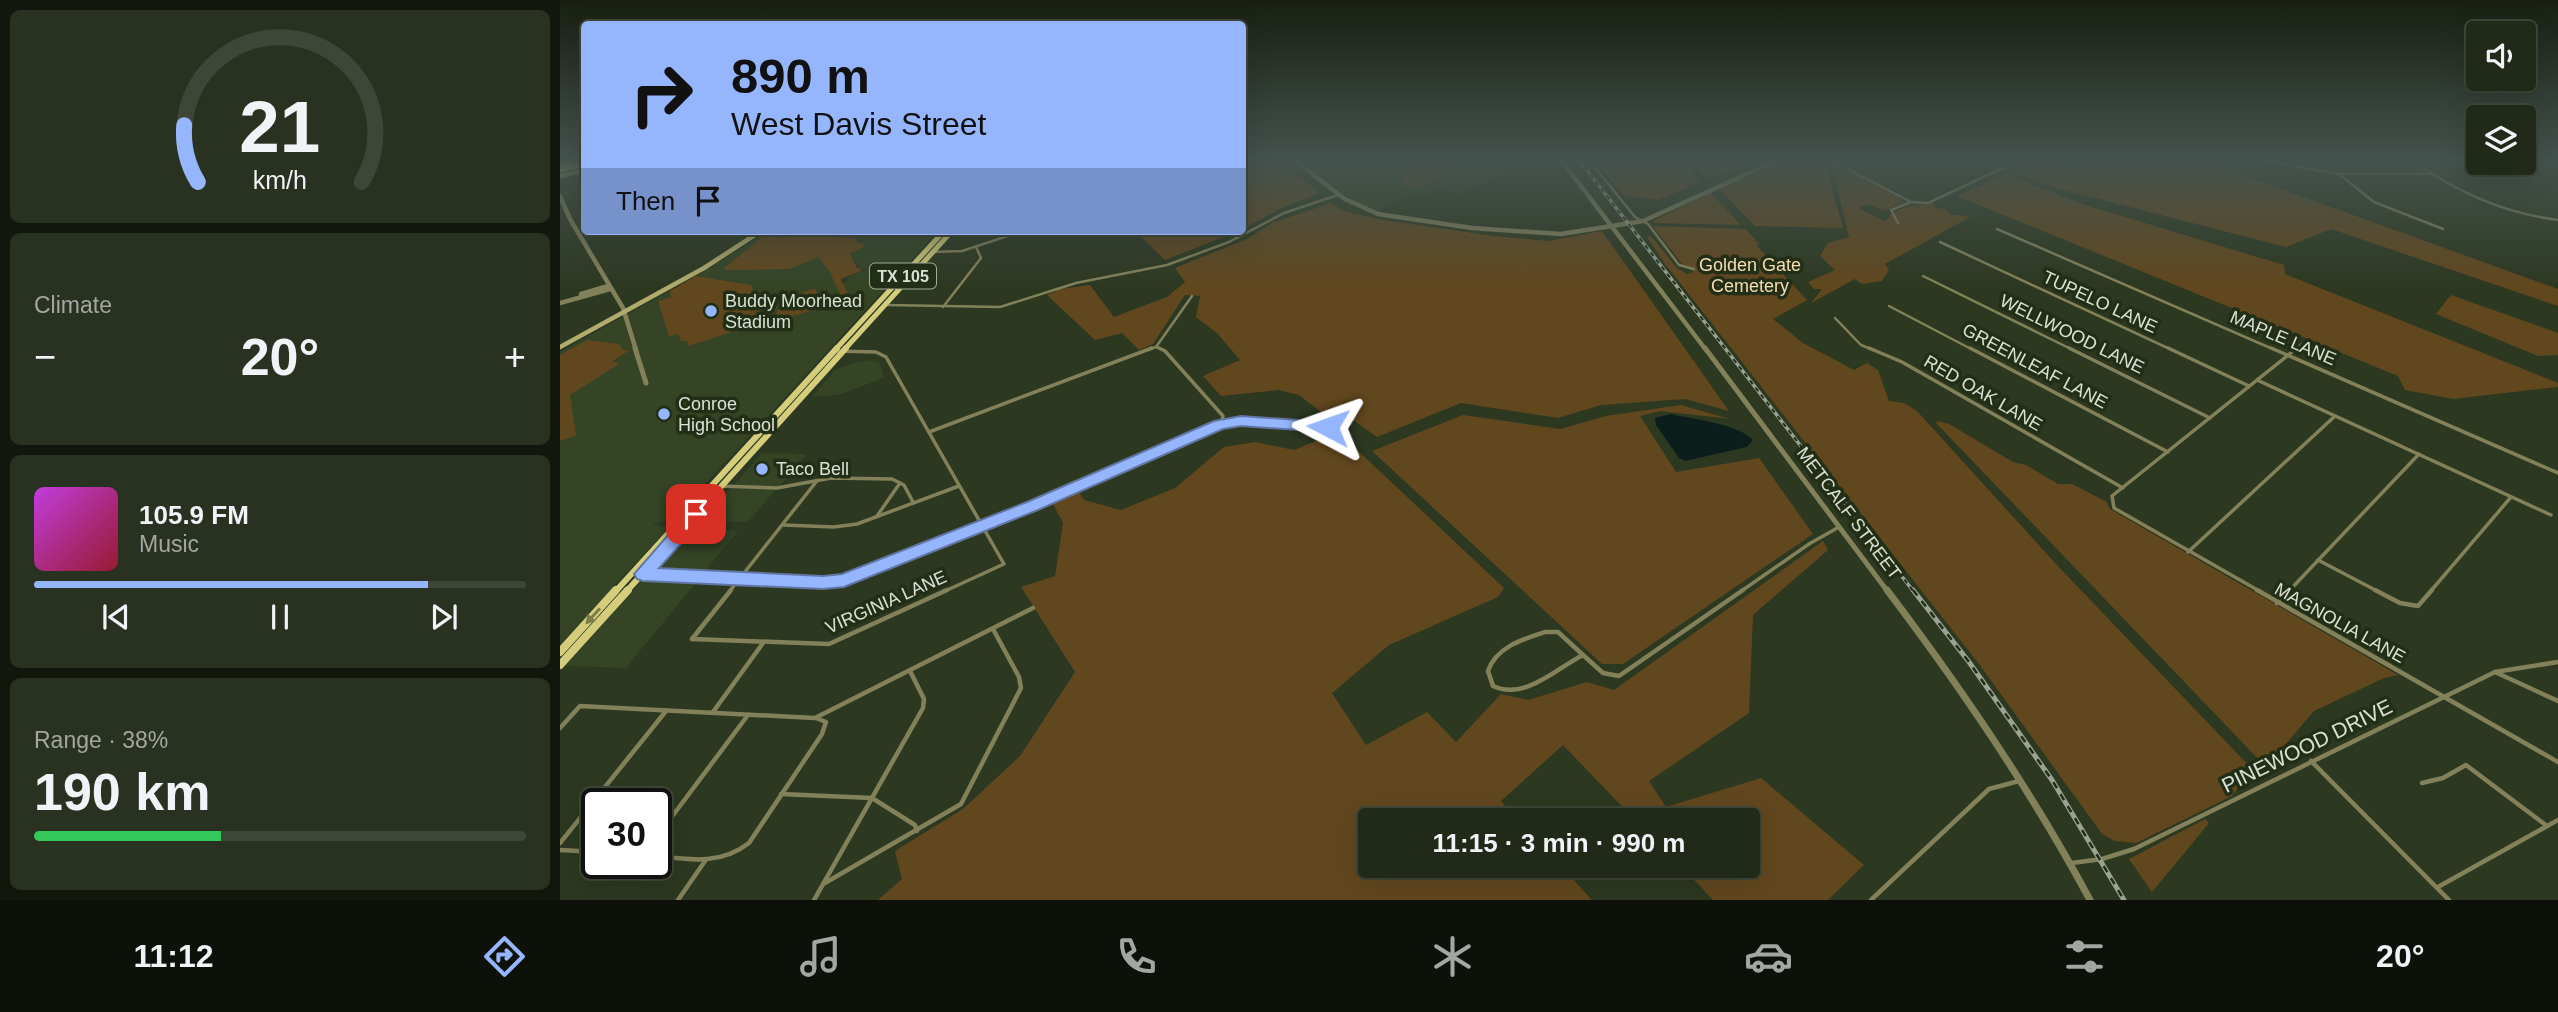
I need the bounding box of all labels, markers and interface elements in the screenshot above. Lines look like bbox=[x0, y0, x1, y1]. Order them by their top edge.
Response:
map controls bbox=[2466, 21, 2536, 175]
button: sound bbox=[2466, 21, 2536, 91]
icon: right bbox=[616, 49, 707, 140]
text: 890 m bbox=[731, 49, 870, 103]
text: 21 bbox=[240, 87, 320, 168]
button: layers bbox=[2466, 105, 2536, 175]
text: West Davis Street bbox=[731, 106, 986, 142]
text: km/h bbox=[253, 166, 307, 194]
icon: arrive bbox=[689, 182, 727, 220]
text: Then bbox=[616, 186, 675, 216]
park label: Golden Gate Cemetery bbox=[1699, 255, 1801, 296]
road number: TX 105 bbox=[870, 264, 936, 288]
street label: TUPELO LANE bbox=[2040, 267, 2160, 337]
street label: WELLWOOD LANE bbox=[1997, 290, 2147, 378]
place label: Buddy Moorhead Stadium bbox=[725, 291, 862, 332]
text: Climate bbox=[34, 292, 112, 318]
marker: Buddy Moorhead Stadium bbox=[703, 303, 719, 319]
street label: MAPLE LANE bbox=[2227, 307, 2339, 369]
street label: GREENLEAF LANE bbox=[1959, 319, 2111, 413]
text: 20° bbox=[241, 328, 319, 386]
text: − bbox=[34, 336, 56, 378]
text: + bbox=[504, 336, 526, 378]
street label: RED OAK LANE bbox=[1920, 351, 2046, 435]
position arrow bbox=[1291, 390, 1365, 464]
place label: Conroe High School bbox=[678, 394, 775, 435]
marker: Conroe High School bbox=[656, 406, 672, 422]
street label: METCALF STREET bbox=[1793, 443, 1905, 583]
place label: Taco Bell bbox=[776, 459, 849, 479]
marker: Taco Bell bbox=[754, 461, 770, 477]
pin bbox=[666, 484, 726, 544]
icon: arrive bbox=[677, 495, 715, 533]
text: 105.9 FM bbox=[139, 500, 249, 530]
text: Music bbox=[139, 531, 199, 557]
street label: VIRGINIA LANE bbox=[823, 566, 949, 638]
street label: MAGNOLIA LANE bbox=[2271, 579, 2409, 667]
icon: previous bbox=[97, 598, 135, 636]
icon: pause bbox=[261, 598, 299, 636]
icon: next bbox=[425, 598, 463, 636]
one-way arrow bbox=[585, 607, 601, 625]
street label: PINEWOOD DRIVE bbox=[2218, 694, 2396, 797]
text: Range · 38% bbox=[34, 727, 168, 753]
text: 190 km bbox=[34, 763, 210, 821]
speed limit sign: 30 bbox=[581, 788, 672, 879]
text: 11:15 · 3 min · 990 m bbox=[1433, 828, 1685, 858]
icon: directions bbox=[480, 932, 529, 981]
icon: music bbox=[796, 932, 845, 981]
icon: phone bbox=[1112, 932, 1161, 981]
icon: climate bbox=[1428, 932, 1477, 981]
icon: car bbox=[1744, 932, 1793, 981]
icon: filters bbox=[2060, 932, 2109, 981]
text: 11:12 bbox=[133, 938, 214, 974]
text: 20° bbox=[2376, 938, 2425, 974]

